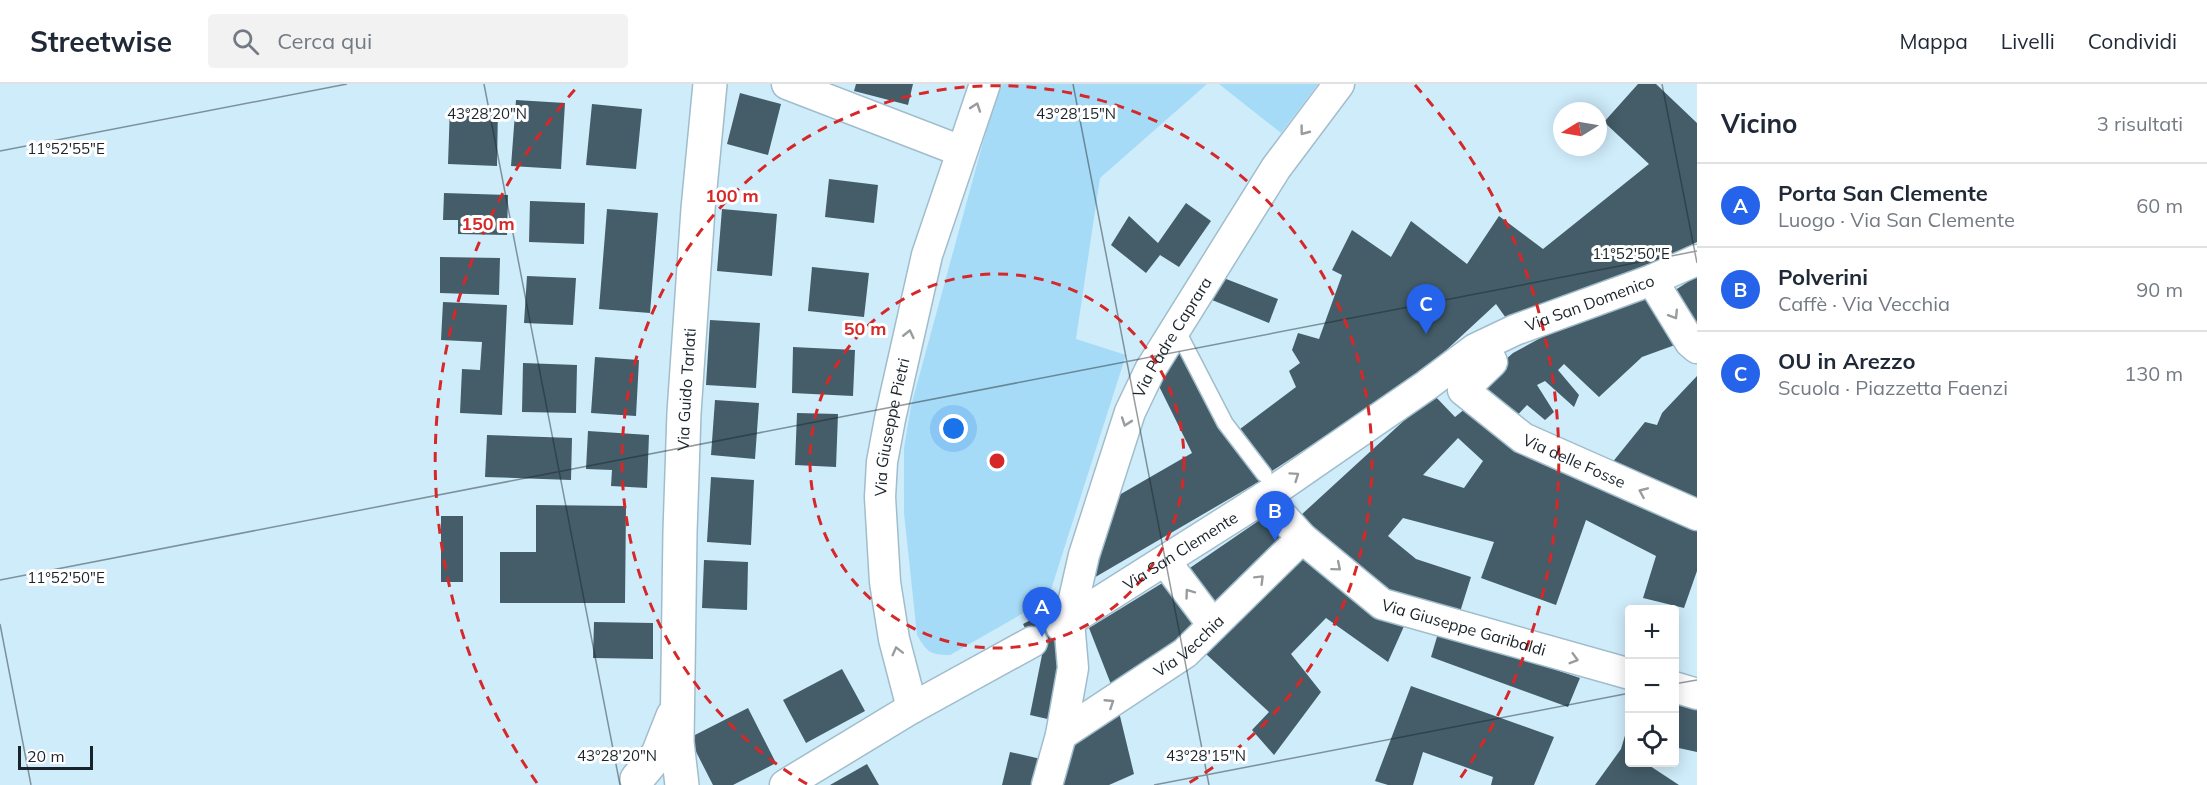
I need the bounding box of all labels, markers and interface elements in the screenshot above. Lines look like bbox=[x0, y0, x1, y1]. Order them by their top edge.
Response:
search box bbox=[208, 14, 628, 68]
text: Streetwise bbox=[30, 24, 172, 59]
icon: search bbox=[229, 25, 262, 58]
text: Cerca qui bbox=[277, 27, 372, 55]
text: Mappa bbox=[1899, 28, 1968, 54]
text: Livelli bbox=[2001, 28, 2055, 54]
text: Condividi bbox=[2088, 28, 2177, 54]
one-way arrow bbox=[968, 102, 981, 113]
north arrow bbox=[1553, 102, 1607, 156]
text: 43°28'20"N bbox=[447, 104, 527, 123]
text: 43°28'15"N bbox=[1036, 104, 1116, 123]
text: Vicino bbox=[1721, 107, 1798, 140]
text: 3 risultati bbox=[2097, 111, 2183, 136]
one-way arrow bbox=[1300, 124, 1311, 135]
text: 11°52'55"E bbox=[27, 139, 105, 158]
text: Porta San Clemente bbox=[1778, 179, 1988, 207]
text: 100 m bbox=[705, 184, 759, 207]
text: A bbox=[1733, 193, 1748, 218]
text: 60 m bbox=[2136, 193, 2183, 218]
text: Luogo · Via San Clemente bbox=[1778, 207, 2015, 232]
text: 150 m bbox=[461, 212, 515, 235]
text: 11°52'50"E bbox=[1592, 244, 1670, 263]
text: Polverini bbox=[1778, 263, 1868, 291]
street label: Via San Domenico bbox=[1522, 270, 1657, 335]
street label: Via Padre Caprara bbox=[1128, 273, 1216, 401]
text: B bbox=[1734, 277, 1747, 302]
text: 90 m bbox=[2136, 277, 2183, 302]
pin: C bbox=[1406, 284, 1446, 334]
text: Caffè · Via Vecchia bbox=[1778, 291, 1950, 316]
one-way arrow bbox=[1666, 309, 1678, 319]
text: 50 m bbox=[844, 317, 886, 340]
street label: Via Guido Tarlati bbox=[673, 327, 700, 451]
one-way arrow bbox=[901, 330, 914, 340]
text: OU in Arezzo bbox=[1778, 347, 1915, 375]
street label: Via Giuseppe Pietri bbox=[870, 356, 913, 497]
text: C bbox=[1734, 361, 1747, 386]
text: 130 m bbox=[2124, 361, 2183, 386]
text: Scuola · Piazzetta Faenzi bbox=[1778, 375, 2008, 400]
your location bbox=[939, 414, 968, 443]
one-way arrow bbox=[1121, 416, 1134, 427]
street label: Via delle Fosse bbox=[1520, 429, 1629, 492]
centre of rings bbox=[987, 451, 1007, 471]
one-way arrow bbox=[1289, 472, 1300, 483]
one-way arrow bbox=[1639, 487, 1650, 499]
pin: B bbox=[1256, 492, 1294, 541]
street label: Via San Clemente bbox=[1119, 507, 1241, 594]
one-way arrow bbox=[1330, 560, 1341, 571]
text: 11°52'50"E bbox=[27, 568, 105, 587]
one-way arrow bbox=[1252, 576, 1263, 587]
pin: A bbox=[1022, 588, 1062, 637]
one-way arrow bbox=[1185, 589, 1196, 600]
street label: Via Giuseppe Garibaldi bbox=[1379, 594, 1548, 660]
map controls bbox=[1625, 605, 1679, 767]
button: + bbox=[1625, 605, 1679, 659]
street label: Via Vecchia bbox=[1150, 610, 1228, 681]
one-way arrow bbox=[891, 646, 904, 656]
one-way arrow bbox=[1569, 651, 1579, 664]
button: − bbox=[1625, 659, 1679, 713]
one-way arrow bbox=[1103, 699, 1114, 710]
button: locate bbox=[1625, 713, 1679, 767]
scale bar bbox=[18, 743, 93, 770]
text: 20 m bbox=[27, 746, 64, 766]
text: 43°28'20"N bbox=[577, 746, 657, 765]
text: 43°28'15"N bbox=[1166, 746, 1246, 765]

